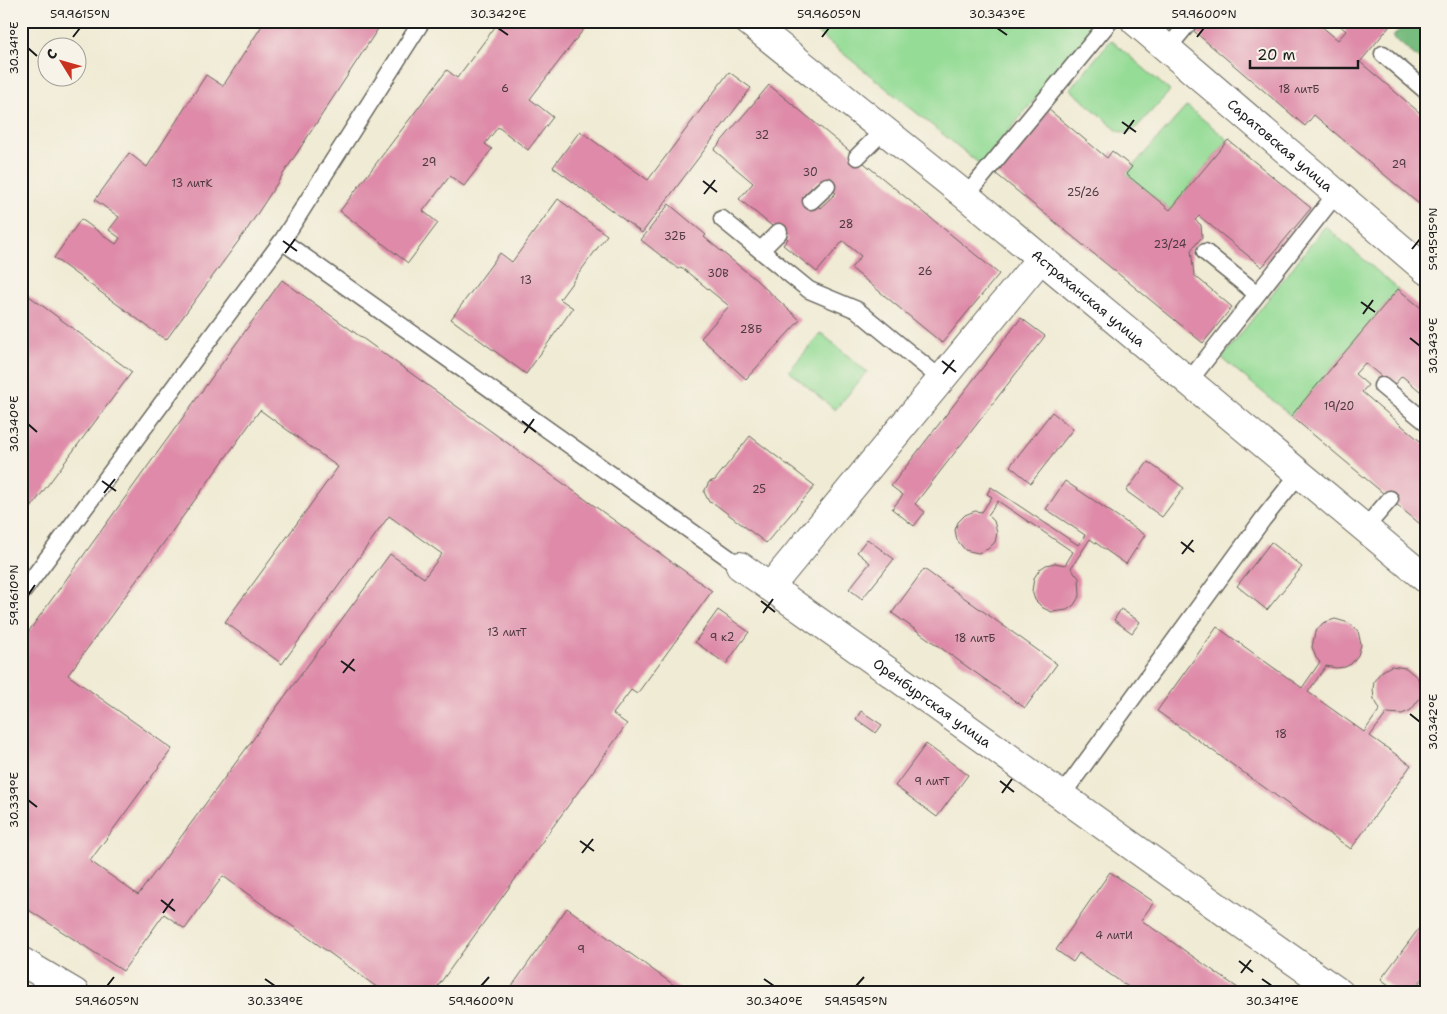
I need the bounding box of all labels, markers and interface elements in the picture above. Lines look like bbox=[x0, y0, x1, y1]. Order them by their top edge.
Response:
text: 59.9615°N bbox=[50, 6, 110, 22]
text: 30.342°E bbox=[470, 6, 526, 22]
text: 59.9605°N bbox=[797, 6, 861, 22]
text: 30.343°E bbox=[969, 6, 1025, 22]
text: 59.9600°N bbox=[1171, 6, 1237, 22]
text: 30.341°E bbox=[6, 21, 22, 75]
north arrow bbox=[38, 38, 88, 88]
scale bar bbox=[1250, 38, 1357, 70]
text: С bbox=[42, 45, 61, 63]
text: 20 m bbox=[1257, 45, 1296, 65]
house number: 6 bbox=[501, 81, 509, 96]
house number: 18 литБ bbox=[1278, 82, 1320, 97]
street label: Саратовская улица bbox=[1224, 95, 1337, 196]
house number: 32 bbox=[755, 128, 769, 143]
house number: 29 bbox=[422, 155, 436, 170]
house number: 29 bbox=[1392, 157, 1406, 172]
house number: 30 bbox=[802, 165, 818, 180]
house number: 13 литК bbox=[171, 176, 213, 191]
house number: 25/26 bbox=[1067, 185, 1099, 200]
text: 59.9595°N bbox=[1425, 208, 1441, 270]
house number: 28 bbox=[838, 217, 854, 232]
house number: 32Б bbox=[664, 229, 686, 244]
house number: 23/24 bbox=[1154, 237, 1187, 252]
street label: Астраханская улица bbox=[1028, 246, 1149, 351]
house number: 26 bbox=[918, 264, 932, 279]
house number: 30В bbox=[707, 266, 729, 281]
house number: 13 bbox=[520, 273, 532, 288]
text: 30.343°E bbox=[1425, 318, 1441, 374]
house number: 28Б bbox=[740, 322, 762, 337]
text: 30.340°E bbox=[6, 395, 22, 453]
house number: 19/20 bbox=[1324, 399, 1354, 414]
house number: 25 bbox=[752, 482, 766, 497]
text: 59.9610°N bbox=[6, 565, 22, 625]
house number: 13 литТ bbox=[487, 625, 527, 640]
house number: 9 к2 bbox=[710, 630, 734, 645]
house number: 18 литБ bbox=[954, 631, 996, 646]
street label: Оренбургская улица bbox=[870, 654, 995, 752]
text: 30.342°E bbox=[1425, 694, 1441, 750]
house number: 18 bbox=[1275, 727, 1287, 742]
text: 30.339°E bbox=[6, 772, 22, 828]
house number: 9 литТ bbox=[914, 774, 950, 789]
house number: 4 литИ bbox=[1095, 928, 1133, 943]
house number: 9 bbox=[577, 942, 585, 957]
text: 59.9605°N bbox=[75, 993, 139, 1009]
text: 30.339°E bbox=[247, 993, 303, 1009]
text: 59.9600°N bbox=[448, 993, 514, 1009]
text: 30.340°E bbox=[745, 993, 803, 1009]
text: 59.9595°N bbox=[825, 993, 887, 1009]
text: 30.341°E bbox=[1245, 993, 1299, 1009]

